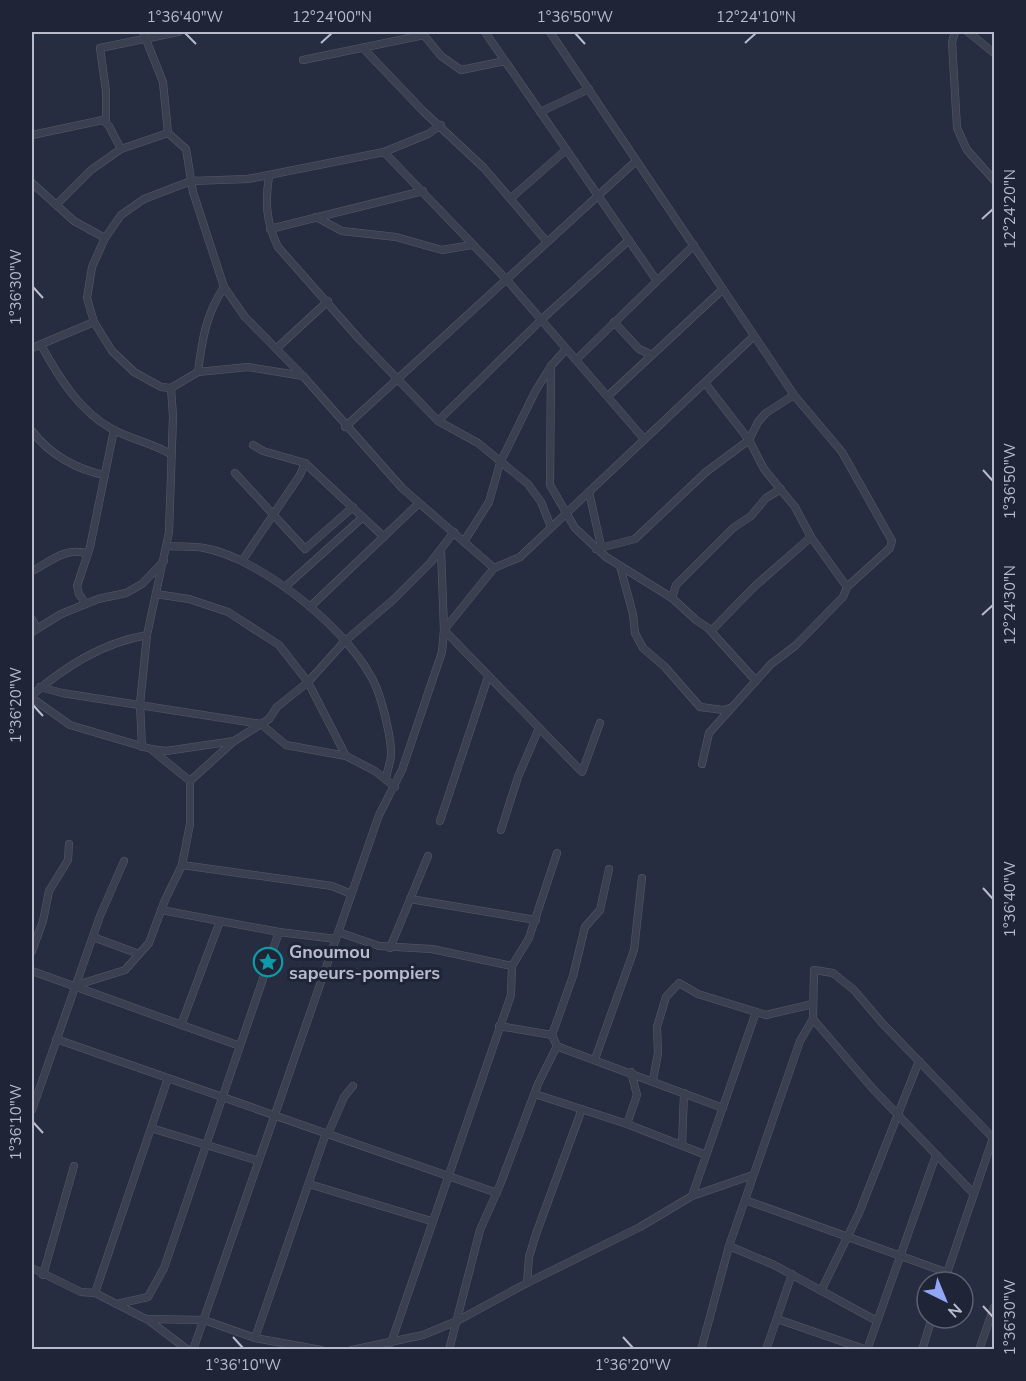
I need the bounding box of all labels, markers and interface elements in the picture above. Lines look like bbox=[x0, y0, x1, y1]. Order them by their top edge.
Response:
text: 1°36'40"W bbox=[147, 7, 224, 27]
text: 12°24'00"N bbox=[292, 7, 372, 27]
text: 1°36'50"W bbox=[537, 7, 614, 27]
text: 12°24'10"N bbox=[716, 7, 796, 27]
text: 12°24'20"N bbox=[1000, 169, 1020, 249]
text: 1°36'30"W bbox=[6, 248, 26, 325]
text: 1°36'50"W bbox=[1000, 442, 1020, 519]
text: 12°24'30"N bbox=[1000, 565, 1020, 645]
text: 1°36'20"W bbox=[6, 666, 26, 743]
text: 1°36'40"W bbox=[1000, 860, 1020, 937]
place label: Gnoumou sapeurs-pompiers bbox=[289, 940, 440, 985]
place icon: Gnoumou sapeurs-pompiers bbox=[252, 946, 284, 978]
text: 1°36'10"W bbox=[6, 1083, 26, 1160]
north arrow bbox=[915, 1270, 975, 1330]
text: 1°36'30"W bbox=[1000, 1278, 1020, 1355]
text: N bbox=[943, 1298, 966, 1322]
text: 1°36'10"W bbox=[205, 1355, 282, 1375]
text: 1°36'20"W bbox=[595, 1355, 672, 1375]

